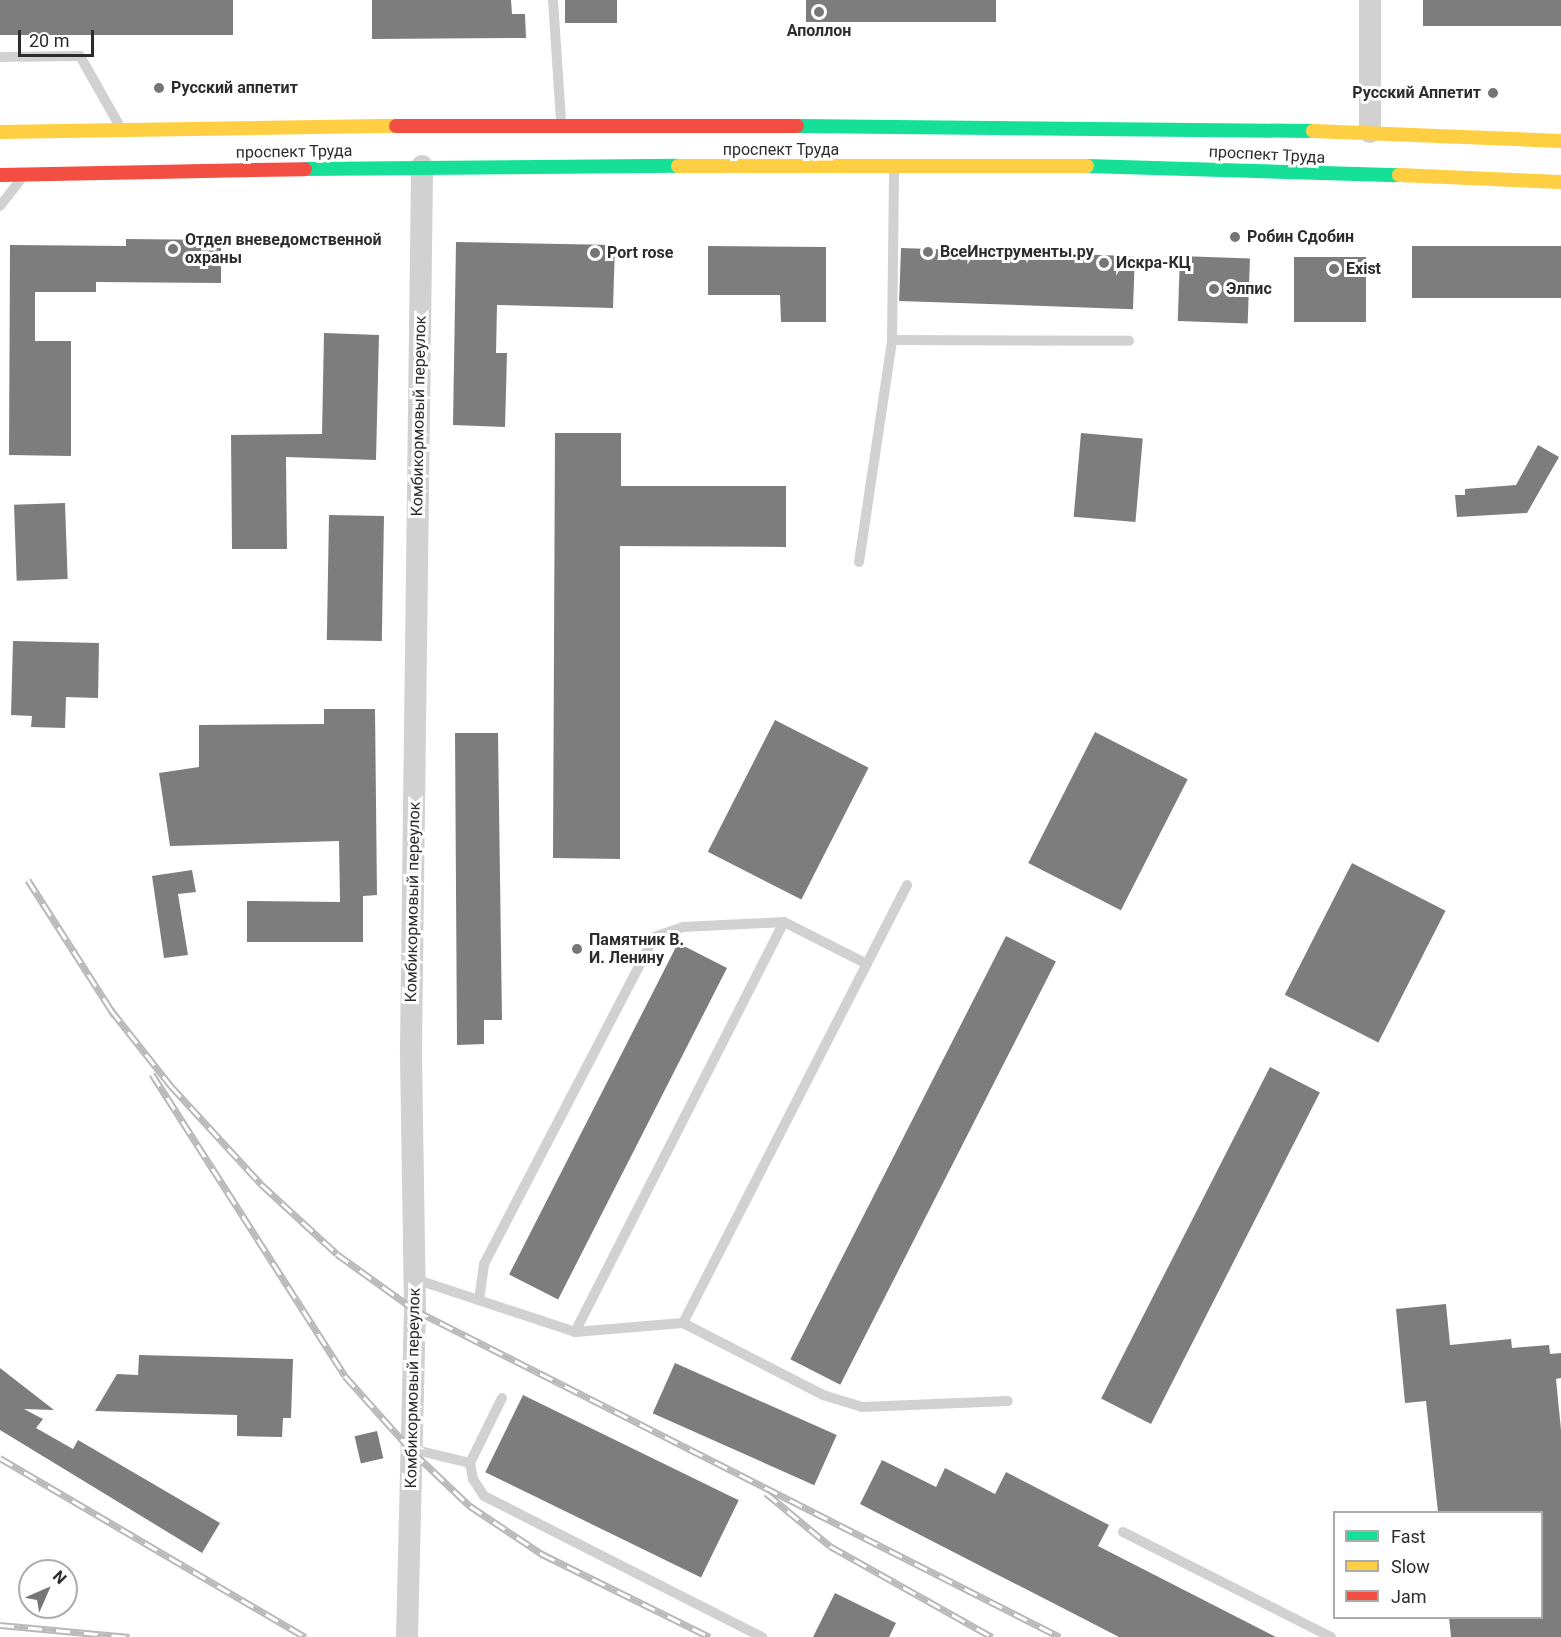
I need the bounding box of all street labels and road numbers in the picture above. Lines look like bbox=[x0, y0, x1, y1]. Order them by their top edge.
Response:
street label: проспект Труда bbox=[723, 140, 839, 160]
street label: проспект Труда bbox=[235, 141, 353, 163]
street label: проспект Труда bbox=[1208, 142, 1326, 168]
street label: Комбикормовый переулок bbox=[408, 315, 430, 517]
street label: Комбикормовый переулок bbox=[402, 801, 424, 1003]
street label: Комбикормовый переулок bbox=[402, 1287, 424, 1489]

